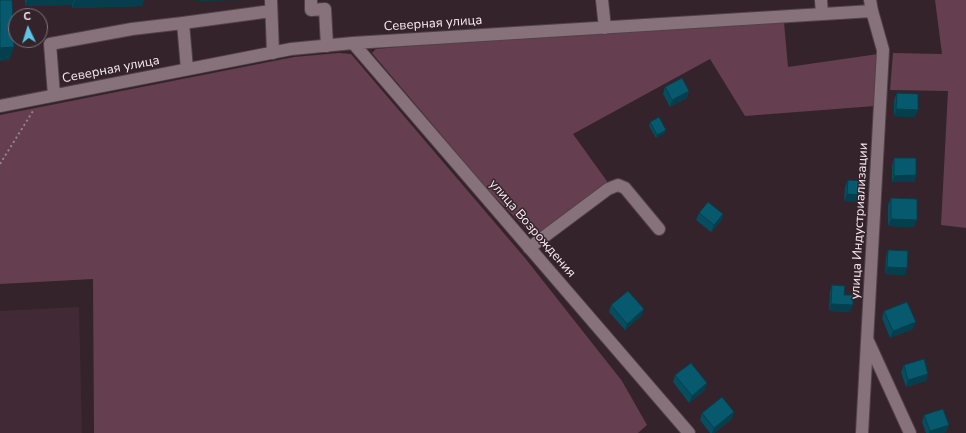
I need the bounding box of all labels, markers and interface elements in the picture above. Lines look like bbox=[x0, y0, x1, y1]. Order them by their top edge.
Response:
north arrow bbox=[8, 8, 48, 48]
text: С bbox=[23, 9, 31, 24]
street label: Северная улица bbox=[383, 13, 483, 35]
street label: Северная улица bbox=[61, 53, 161, 87]
street label: улица Индустриализации bbox=[848, 142, 872, 300]
street label: улица Возрождения bbox=[485, 177, 579, 281]

